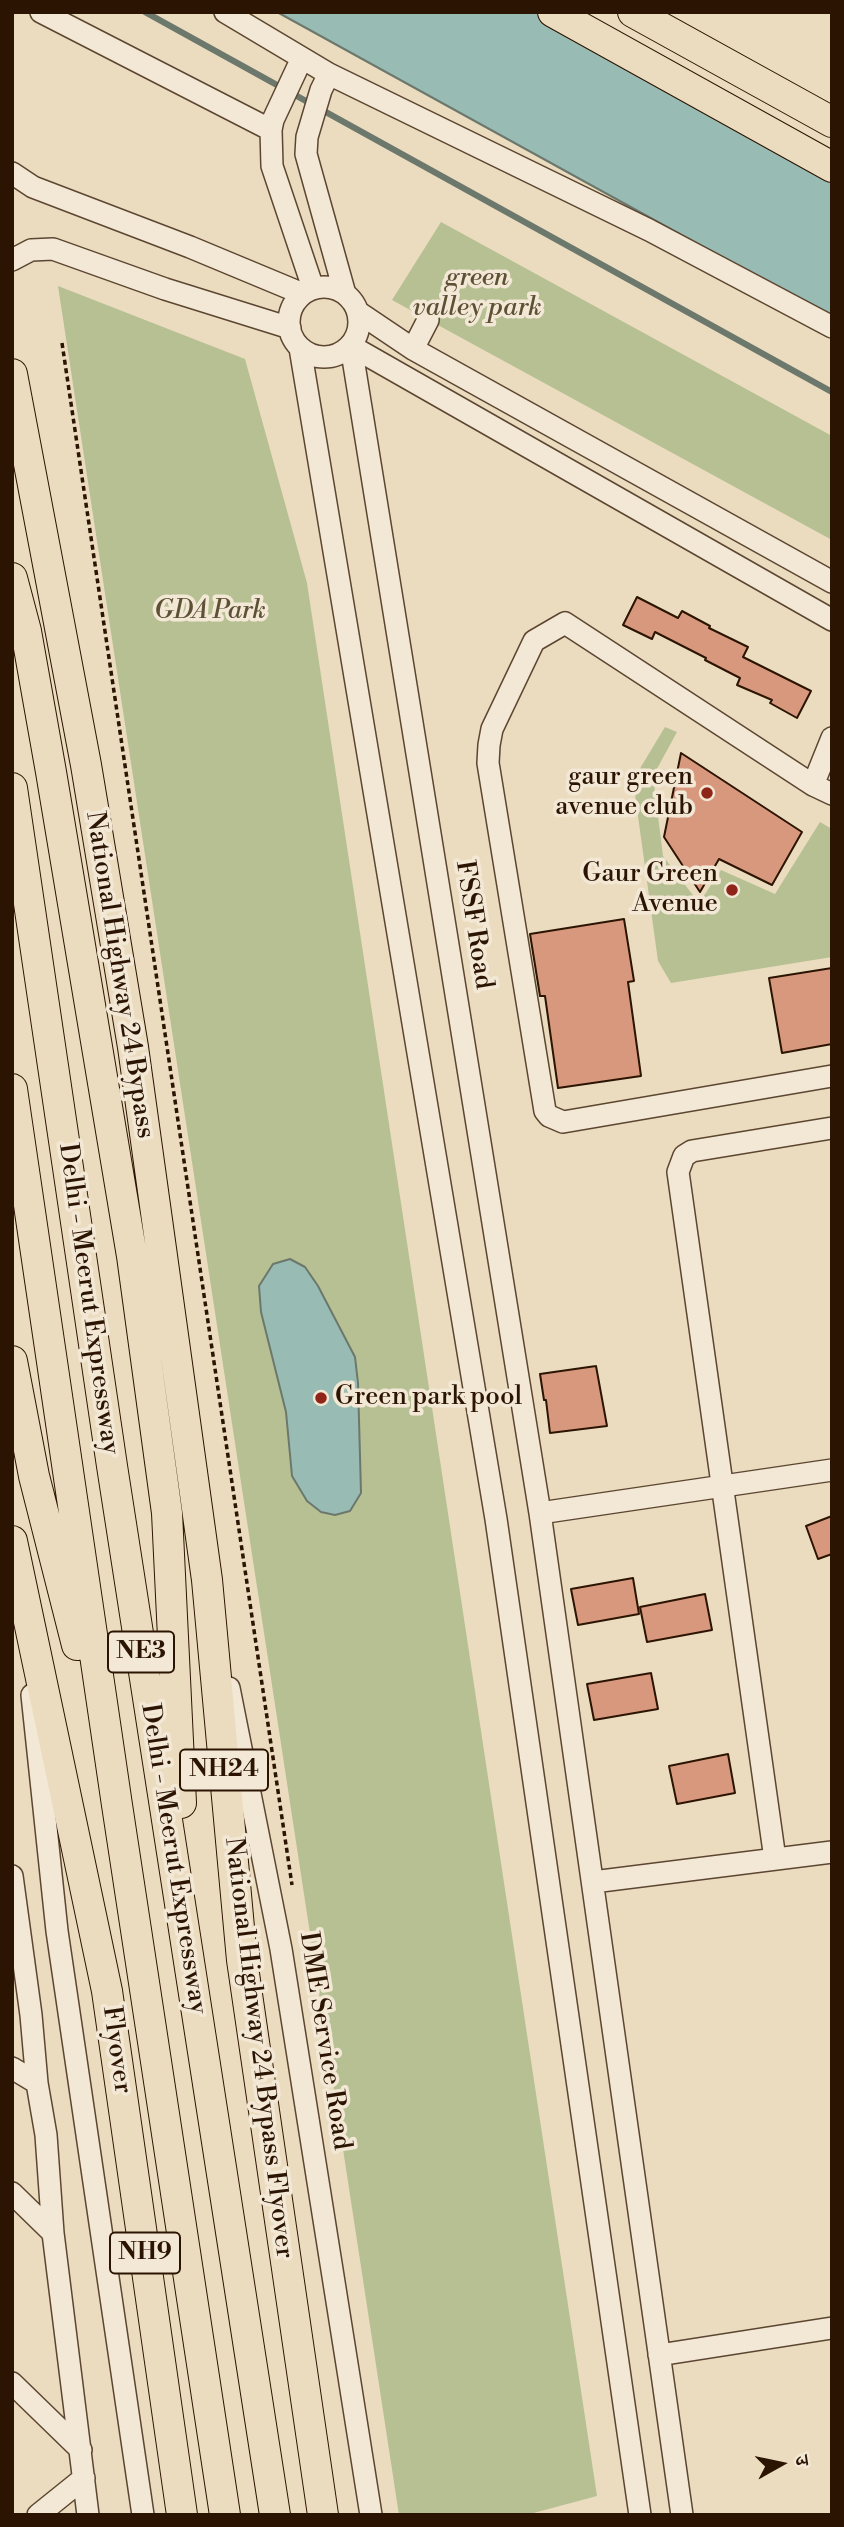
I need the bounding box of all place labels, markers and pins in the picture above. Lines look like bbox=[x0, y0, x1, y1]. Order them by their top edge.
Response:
place label: gaur green avenue club bbox=[555, 762, 693, 824]
marker: gaur green avenue club bbox=[699, 785, 715, 801]
place label: Gaur Green Avenue bbox=[582, 859, 718, 920]
marker: Gaur Green Avenue bbox=[724, 882, 740, 898]
place label: Green park pool bbox=[335, 1382, 522, 1414]
marker: Green park pool bbox=[313, 1390, 329, 1406]

